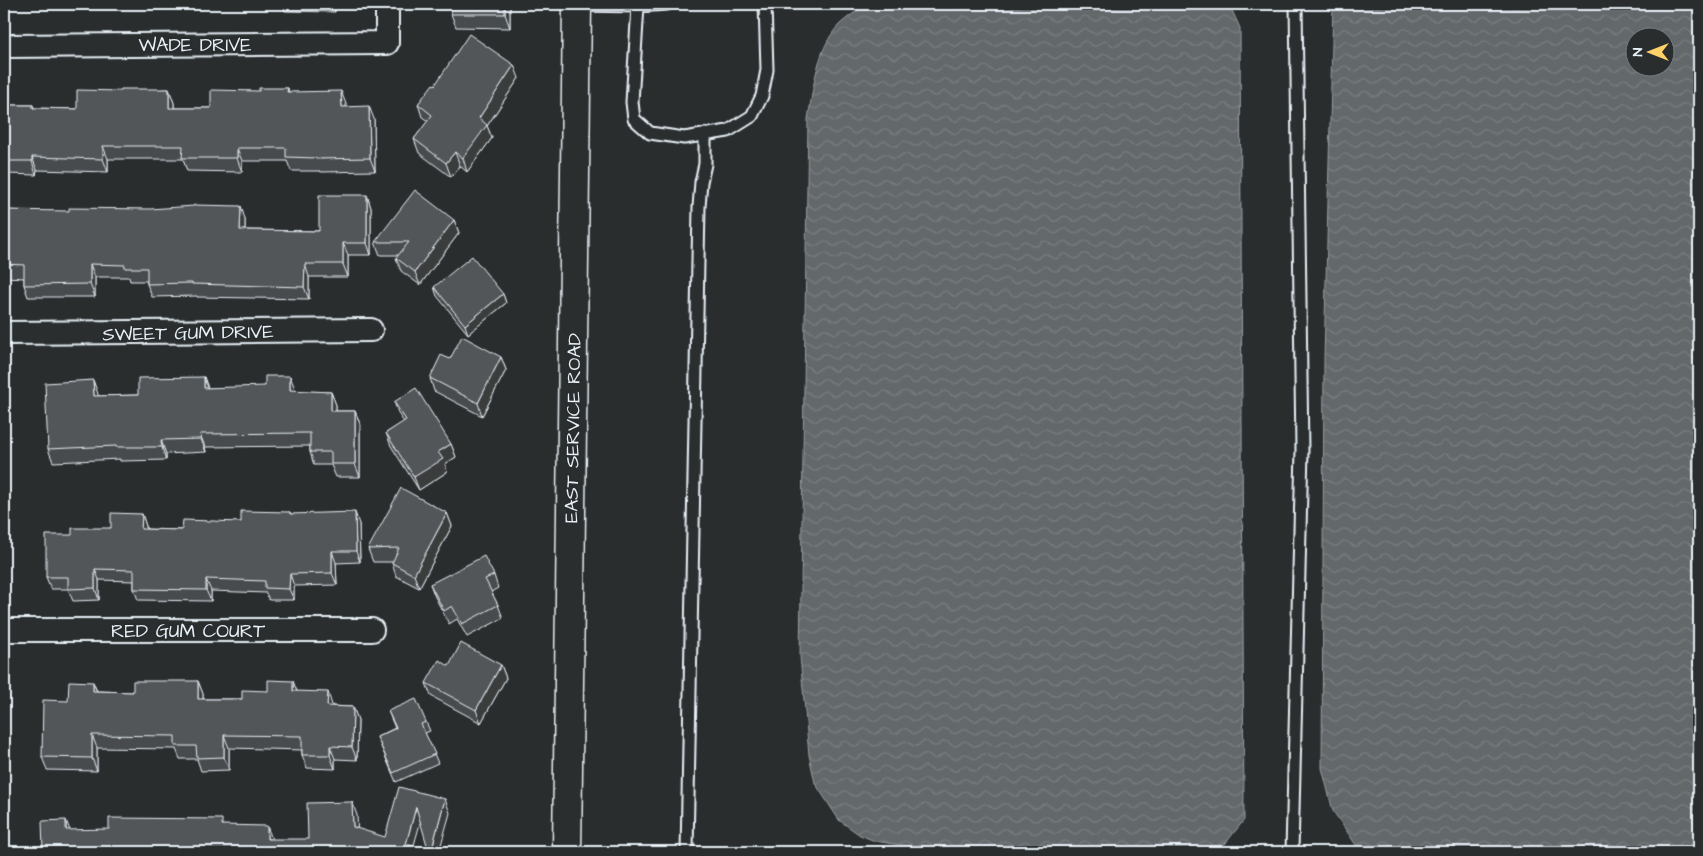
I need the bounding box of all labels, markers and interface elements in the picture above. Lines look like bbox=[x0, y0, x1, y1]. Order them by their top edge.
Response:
north arrow bbox=[1626, 28, 1676, 78]
street label: WADE DRIVE bbox=[138, 32, 252, 59]
text: N bbox=[1628, 47, 1648, 56]
street label: SWEET GUM DRIVE bbox=[102, 319, 274, 348]
street label: EAST SERVICE ROAD bbox=[558, 333, 589, 523]
street label: RED GUM COURT bbox=[111, 618, 265, 645]

